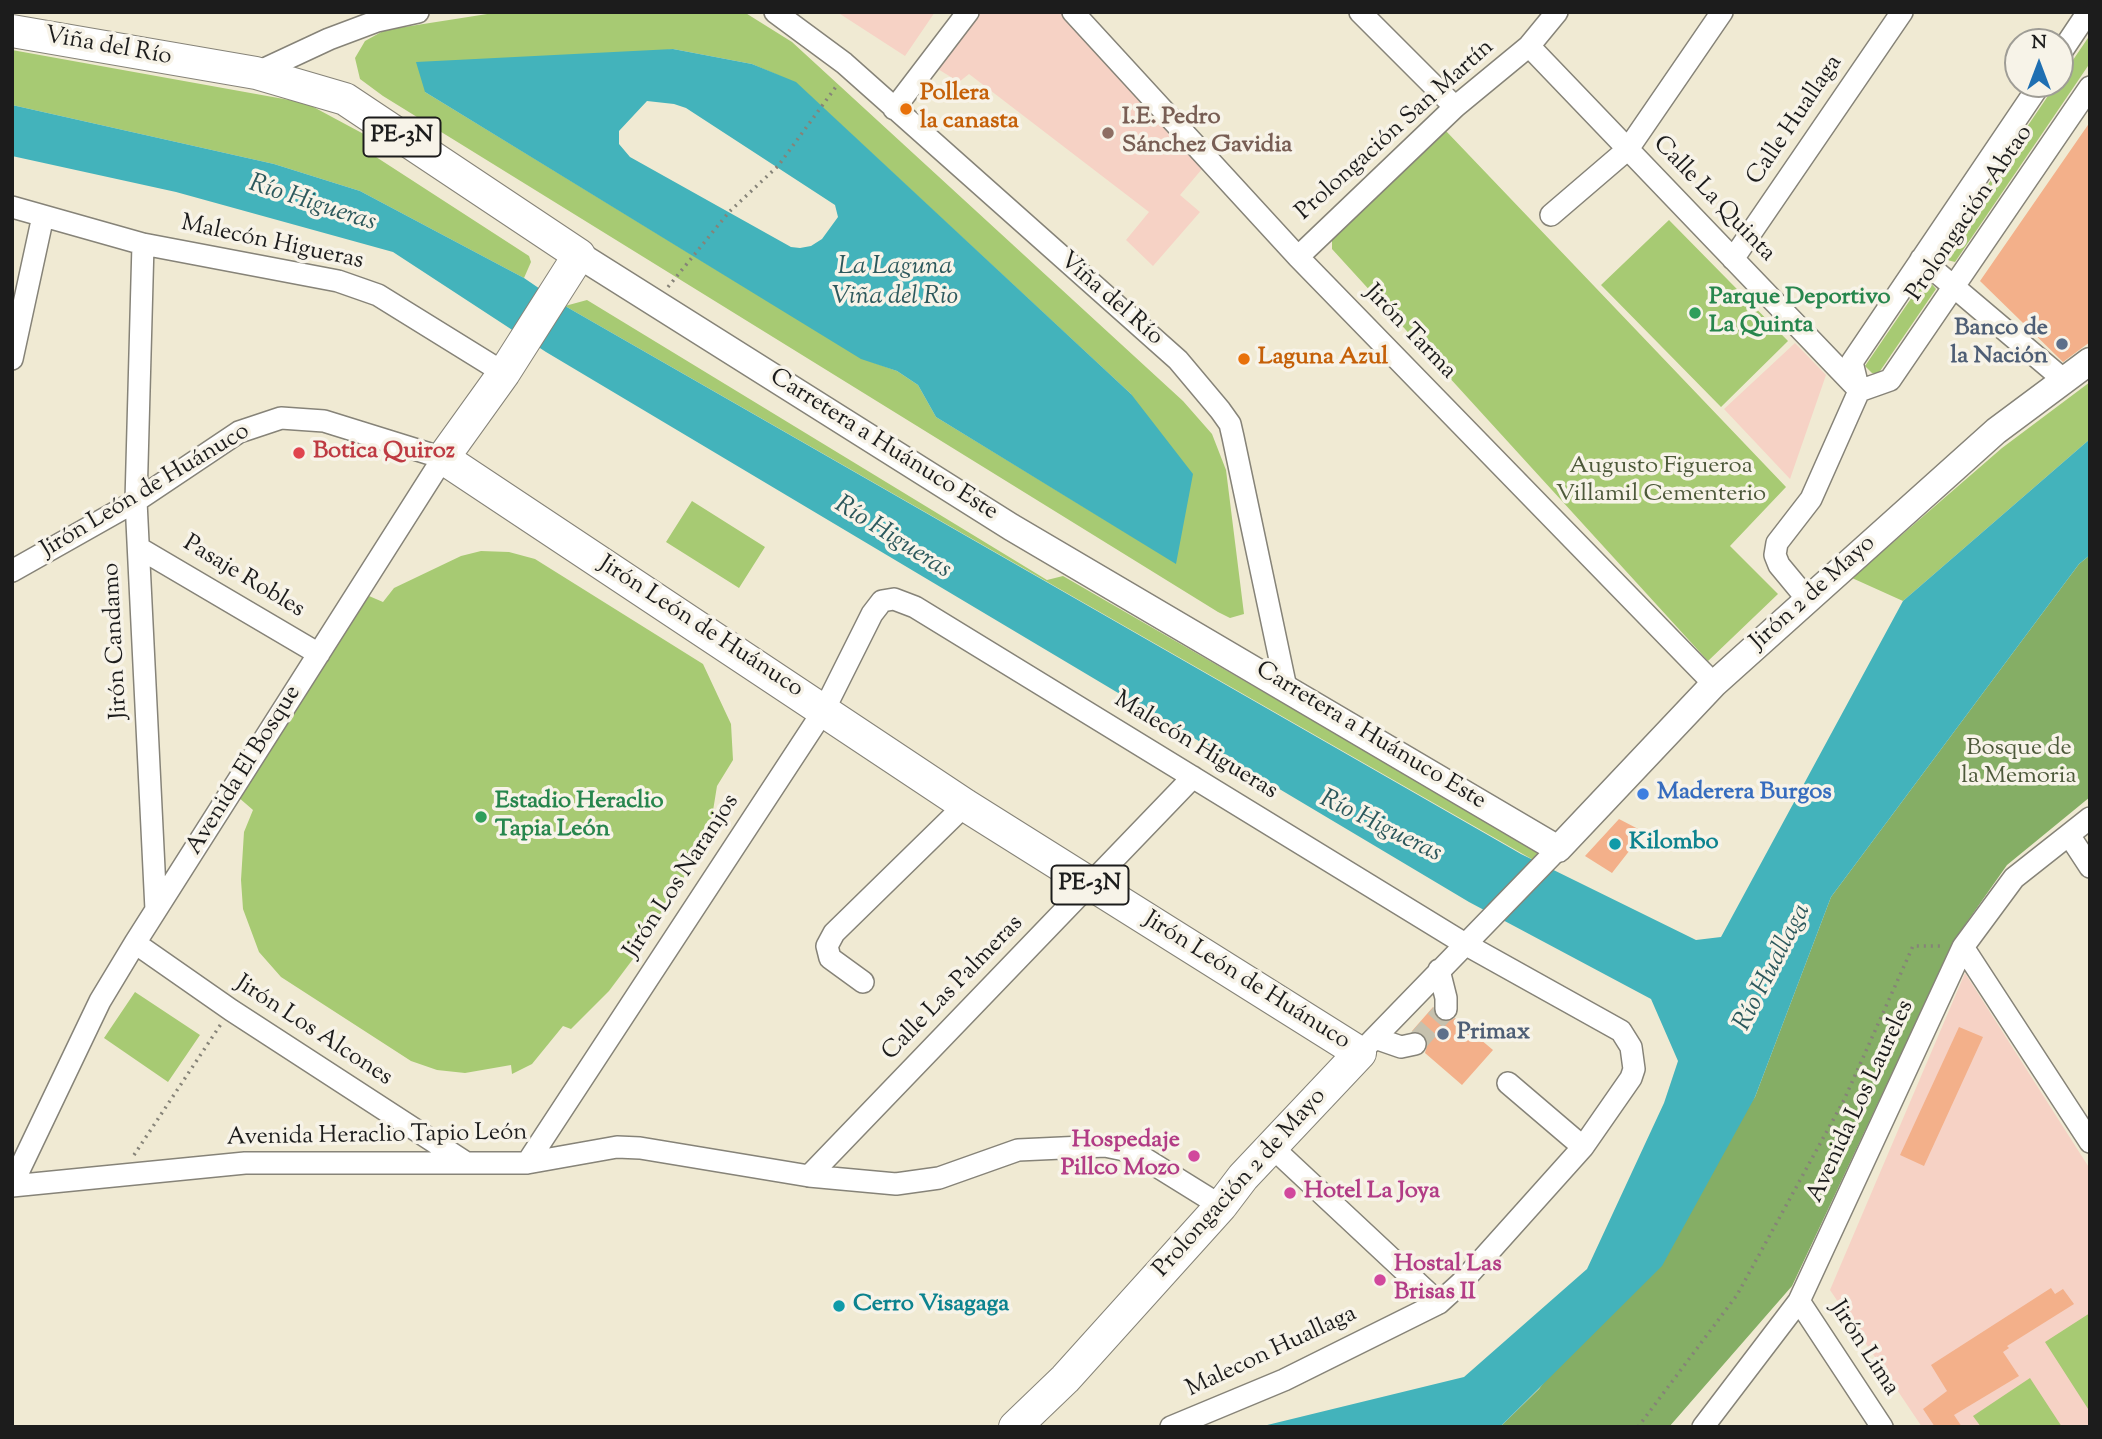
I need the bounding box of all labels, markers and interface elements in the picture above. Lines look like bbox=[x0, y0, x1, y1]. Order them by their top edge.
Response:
street label: Viña del Río bbox=[42, 23, 174, 73]
north arrow bbox=[2004, 28, 2074, 98]
text: N bbox=[2031, 30, 2047, 57]
street label: Prolongación San Martín bbox=[1291, 34, 1501, 228]
street label: Calle Huallaga bbox=[1742, 51, 1850, 191]
place label: Pollera la canasta bbox=[920, 81, 1019, 137]
marker: Pollera la canasta bbox=[898, 101, 914, 117]
place label: I.E. Pedro Sánchez Gavidia bbox=[1122, 105, 1292, 161]
road number: PE-3N bbox=[364, 118, 440, 156]
street label: Prolongación Abtao bbox=[1902, 121, 2040, 307]
marker: I.E. Pedro Sánchez Gavidia bbox=[1100, 125, 1116, 141]
street label: Calle La Quinta bbox=[1646, 131, 1780, 269]
water label: Río Higueras bbox=[244, 170, 380, 240]
street label: Malecón Higueras bbox=[178, 211, 366, 277]
street label: Viña del Río bbox=[1052, 247, 1168, 353]
water label: La Laguna Viña del Rio bbox=[832, 253, 958, 314]
street label: Jirón Tarma bbox=[1357, 280, 1461, 386]
place label: Parque Deportivo La Quinta bbox=[1709, 285, 1891, 341]
marker: Parque Deportivo La Quinta bbox=[1687, 305, 1703, 321]
place label: Banco de la Nación bbox=[1951, 316, 2048, 372]
marker: Banco de la Nación bbox=[2054, 336, 2070, 352]
place label: Laguna Azul bbox=[1258, 345, 1388, 373]
marker: Laguna Azul bbox=[1236, 351, 1252, 367]
street label: Carretera a Huánuco Este bbox=[764, 364, 1002, 528]
street label: Jirón León de Huánuco bbox=[36, 418, 256, 566]
place label: Botica Quiroz bbox=[313, 439, 455, 467]
marker: Botica Quiroz bbox=[291, 445, 307, 461]
park label: Augusto Figueroa Villamil Cementerio bbox=[1556, 454, 1766, 510]
water label: Río Higueras bbox=[828, 491, 956, 587]
street label: Pasaje Robles bbox=[177, 530, 309, 626]
street label: Jirón 2 de Mayo bbox=[1745, 530, 1883, 658]
street label: Jirón León de Huánuco bbox=[592, 551, 808, 705]
street label: Jirón Candamo bbox=[99, 562, 135, 720]
street label: Carretera a Huánuco Este bbox=[1250, 657, 1490, 817]
street label: Avenida El Bosque bbox=[181, 681, 309, 861]
street label: Malecón Higueras bbox=[1108, 687, 1282, 807]
park label: Bosque de la Memoria bbox=[1961, 736, 2077, 792]
place label: Maderera Burgos bbox=[1657, 780, 1832, 808]
water label: Río Higueras bbox=[1314, 785, 1446, 871]
marker: Maderera Burgos bbox=[1635, 786, 1651, 802]
place label: Estadio Heraclio Tapia León bbox=[495, 789, 664, 845]
street label: Jirón Los Naranjos bbox=[619, 789, 747, 965]
marker: Estadio Heraclio Tapia León bbox=[473, 809, 489, 825]
place label: Kilombo bbox=[1629, 830, 1719, 858]
marker: Kilombo bbox=[1607, 836, 1623, 852]
road number: PE-3N bbox=[1052, 866, 1128, 904]
water label: Río Huallaga bbox=[1729, 899, 1819, 1037]
street label: Jirón León de Huánuco bbox=[1137, 907, 1355, 1057]
street label: Calle Las Palmeras bbox=[877, 910, 1031, 1068]
street label: Jirón Los Alcones bbox=[229, 970, 397, 1094]
street label: Avenida Los Laureles bbox=[1802, 996, 1922, 1208]
place label: Primax bbox=[1457, 1020, 1530, 1048]
marker: Primax bbox=[1435, 1026, 1451, 1042]
street label: Prolongación 2 de Mayo bbox=[1148, 1084, 1334, 1284]
street label: Avenida Heraclio Tapio León bbox=[226, 1120, 528, 1154]
place label: Hospedaje Pillco Mozo bbox=[1061, 1128, 1180, 1184]
marker: Hospedaje Pillco Mozo bbox=[1186, 1148, 1202, 1164]
place label: Hotel La Joya bbox=[1304, 1179, 1440, 1207]
marker: Hotel La Joya bbox=[1282, 1185, 1298, 1201]
place label: Hostal Las Brisas II bbox=[1394, 1252, 1502, 1308]
marker: Hostal Las Brisas II bbox=[1372, 1272, 1388, 1288]
place label: Cerro Visagaga bbox=[853, 1292, 1009, 1320]
street label: Jirón Lima bbox=[1822, 1296, 1904, 1402]
marker: Cerro Visagaga bbox=[831, 1298, 847, 1314]
street label: Malecon Huallaga bbox=[1182, 1301, 1362, 1405]

